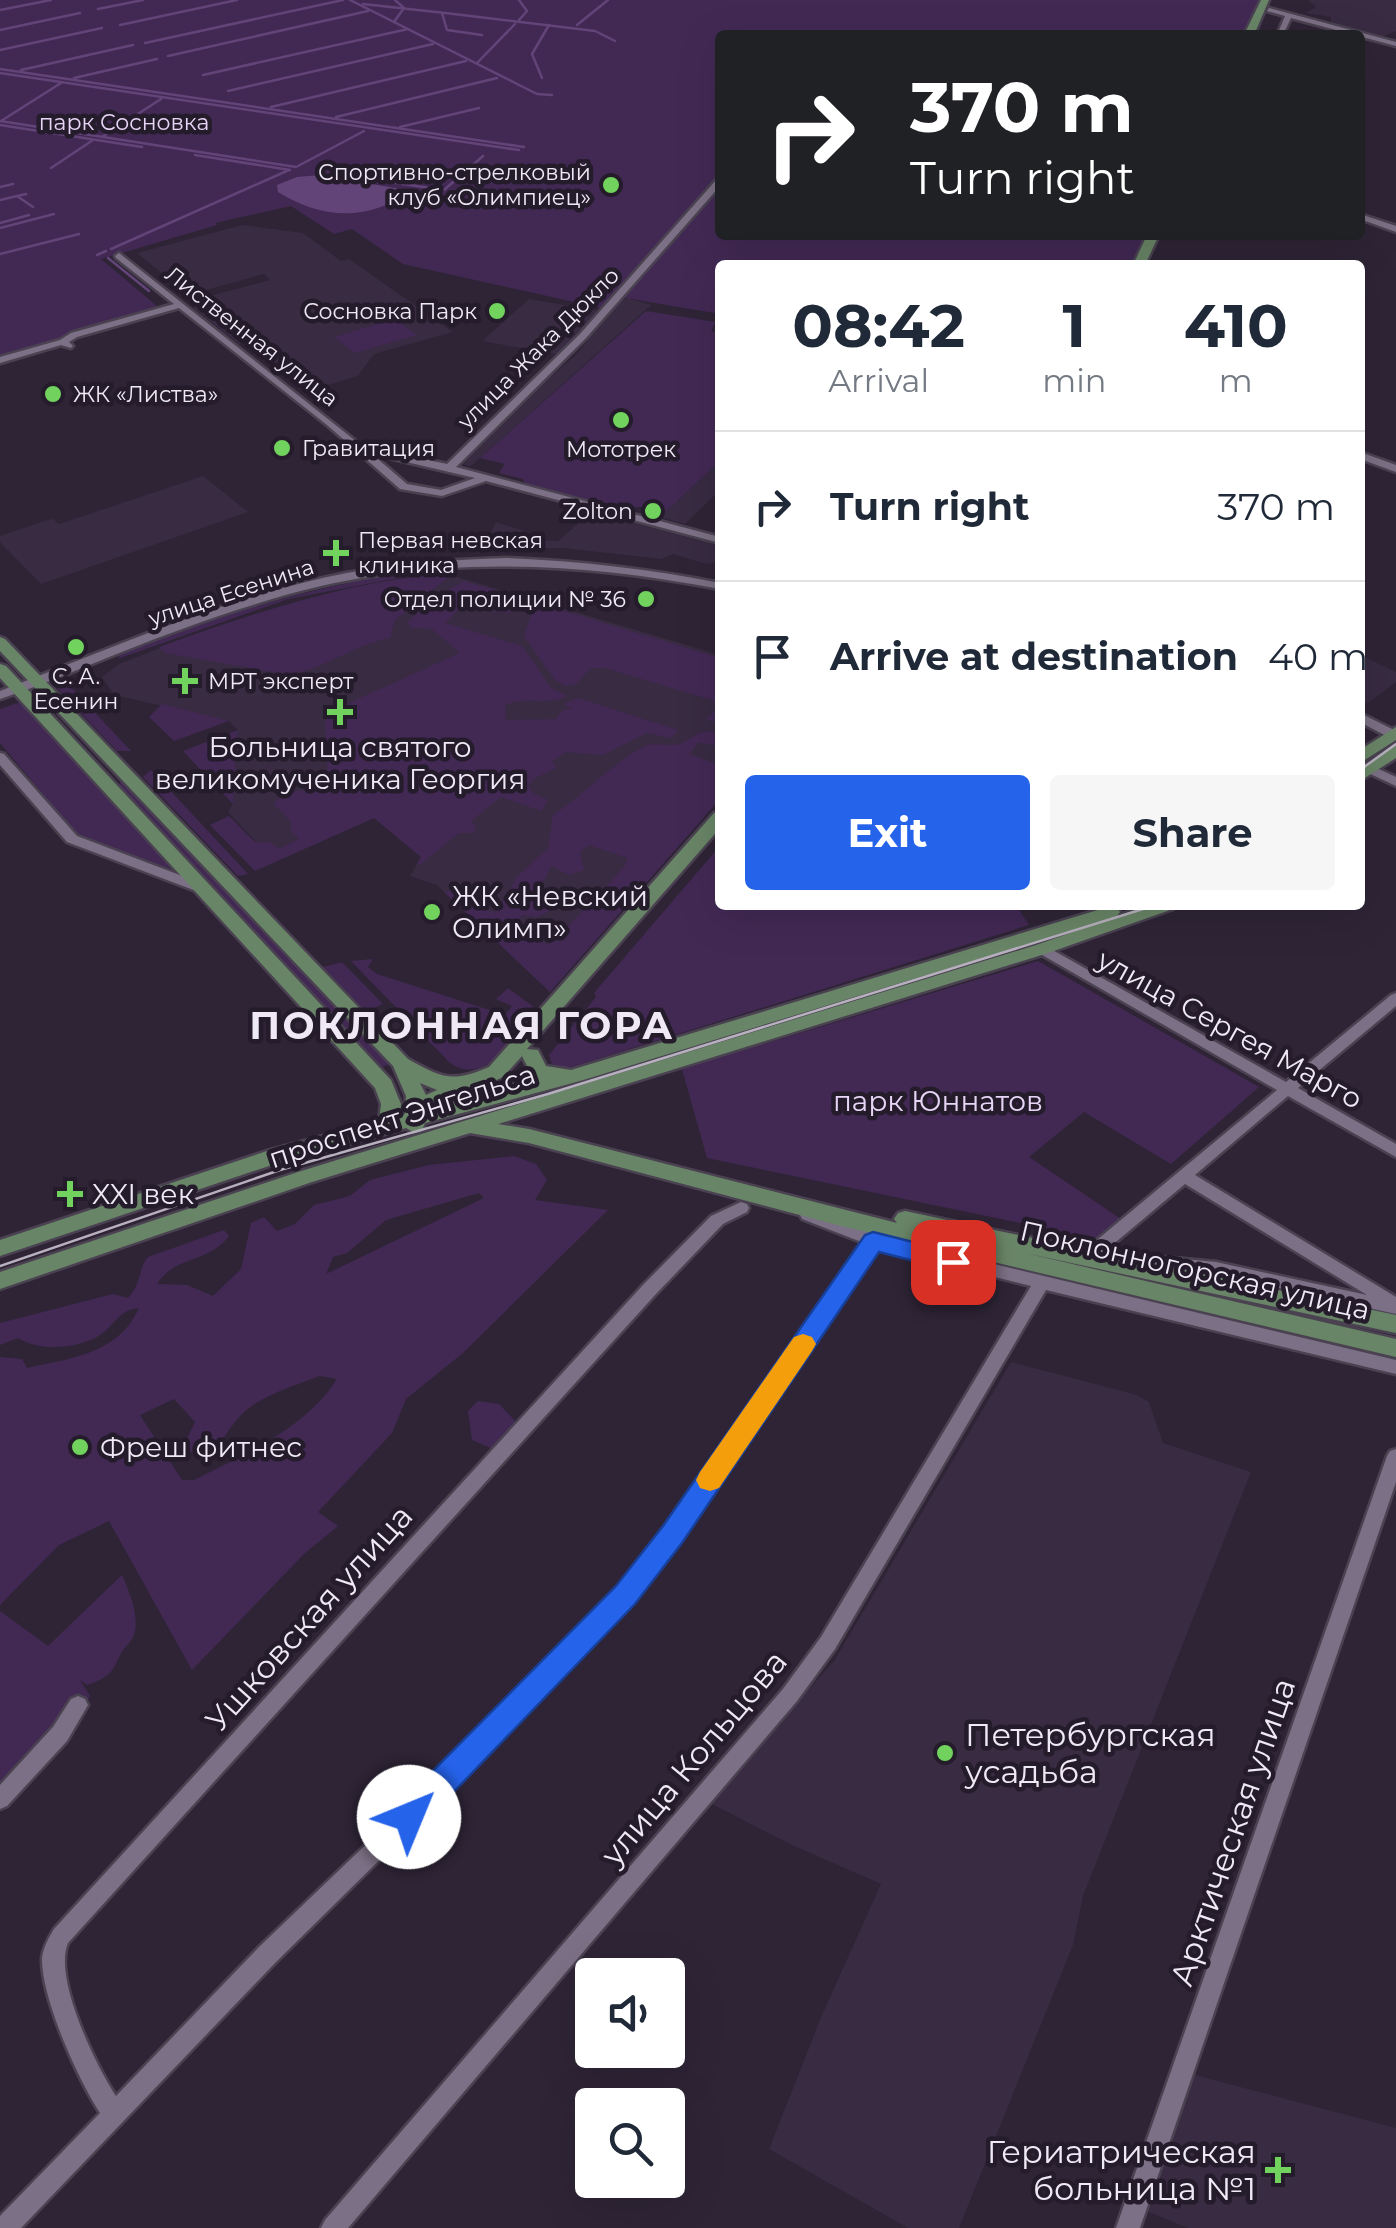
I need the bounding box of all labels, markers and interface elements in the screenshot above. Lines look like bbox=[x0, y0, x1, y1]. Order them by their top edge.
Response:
text: 370 m bbox=[910, 64, 1134, 150]
icon: right bbox=[745, 70, 875, 200]
park label: парк Сосновка bbox=[39, 109, 209, 136]
text: Turn right bbox=[910, 150, 1135, 205]
place label: Спортивно-стрелковый клуб «Олимпиец» bbox=[318, 159, 591, 211]
marker: Спортивно-стрелковый клуб «Олимпиец» bbox=[600, 174, 622, 196]
street label: Лиственная улица bbox=[160, 260, 344, 412]
street label: улица Жака Дюкло bbox=[451, 262, 625, 436]
text: 08:42 bbox=[792, 289, 965, 362]
text: 1 bbox=[1063, 289, 1086, 362]
text: 410 bbox=[1184, 289, 1288, 362]
place label: Сосновка Парк bbox=[303, 298, 477, 325]
marker: Сосновка Парк bbox=[486, 300, 508, 322]
text: Arrival bbox=[828, 361, 929, 400]
text: min bbox=[1042, 361, 1106, 400]
text: m bbox=[1219, 361, 1253, 400]
place label: ЖК «Листва» bbox=[73, 381, 218, 408]
marker: ЖК «Листва» bbox=[42, 383, 64, 405]
marker: Мототрек bbox=[610, 409, 632, 431]
place label: Гравитация bbox=[302, 435, 435, 462]
place label: Мототрек bbox=[566, 436, 676, 463]
marker: Гравитация bbox=[271, 437, 293, 459]
icon: right bbox=[745, 479, 800, 534]
text: Turn right bbox=[830, 483, 1029, 530]
text: 370 m bbox=[1217, 483, 1335, 530]
place label: Zolton bbox=[562, 498, 633, 525]
marker: Zolton bbox=[642, 500, 664, 522]
place label: Первая невская клиника bbox=[358, 527, 543, 579]
marker: Первая невская клиника bbox=[323, 540, 349, 566]
street label: улица Есенина bbox=[144, 553, 317, 632]
place label: Отдел полиции № 36 bbox=[384, 586, 626, 613]
marker: Отдел полиции № 36 bbox=[635, 588, 657, 610]
icon: arrive bbox=[745, 629, 800, 684]
text: Arrive at destination bbox=[830, 633, 1238, 680]
text: 40 m bbox=[1268, 633, 1368, 680]
marker: С. А. Есенин bbox=[65, 636, 87, 658]
place label: С. А. Есенин bbox=[34, 663, 118, 715]
marker: МРТ эксперт bbox=[172, 668, 198, 694]
place label: МРТ эксперт bbox=[208, 668, 354, 695]
marker: Больница святого великомученика Георгия bbox=[327, 699, 353, 725]
place label: Больница святого великомученика Георгия bbox=[155, 730, 525, 796]
button: Exit bbox=[745, 775, 1030, 890]
button: Share bbox=[1050, 775, 1335, 890]
place label: ЖК «Невский Олимп» bbox=[452, 879, 648, 945]
marker: ЖК «Невский Олимп» bbox=[421, 901, 443, 923]
street label: улица Сергея Марго bbox=[1091, 942, 1368, 1116]
district label: ПОКЛОННАЯ ГОРА bbox=[249, 1002, 675, 1049]
street label: проспект Энгельса bbox=[264, 1057, 540, 1175]
park label: парк Юннатов bbox=[833, 1084, 1043, 1118]
place label: XXI век bbox=[92, 1177, 194, 1211]
marker: XXI век bbox=[57, 1181, 83, 1207]
street label: Поклонногорская улица bbox=[1017, 1213, 1373, 1327]
pin bbox=[911, 1220, 996, 1305]
icon: arrive bbox=[926, 1235, 981, 1290]
place label: Фреш фитнес bbox=[100, 1430, 302, 1464]
marker: Фреш фитнес bbox=[69, 1436, 91, 1458]
street label: Ушковская улица bbox=[197, 1497, 420, 1739]
street label: улица Кольцова bbox=[592, 1642, 795, 1874]
street label: Арктическая улица bbox=[1162, 1673, 1303, 1991]
place label: Петербургская усадьба bbox=[964, 1715, 1216, 1791]
marker: Петербургская усадьба bbox=[934, 1742, 956, 1764]
position arrow bbox=[357, 1765, 461, 1869]
map controls bbox=[575, 1958, 685, 2198]
button: sound bbox=[575, 1958, 685, 2068]
button: search bbox=[575, 2088, 685, 2198]
place label: Гериатрическая больница №1 bbox=[987, 2132, 1256, 2208]
marker: Гериатрическая больница №1 bbox=[1265, 2157, 1291, 2183]

